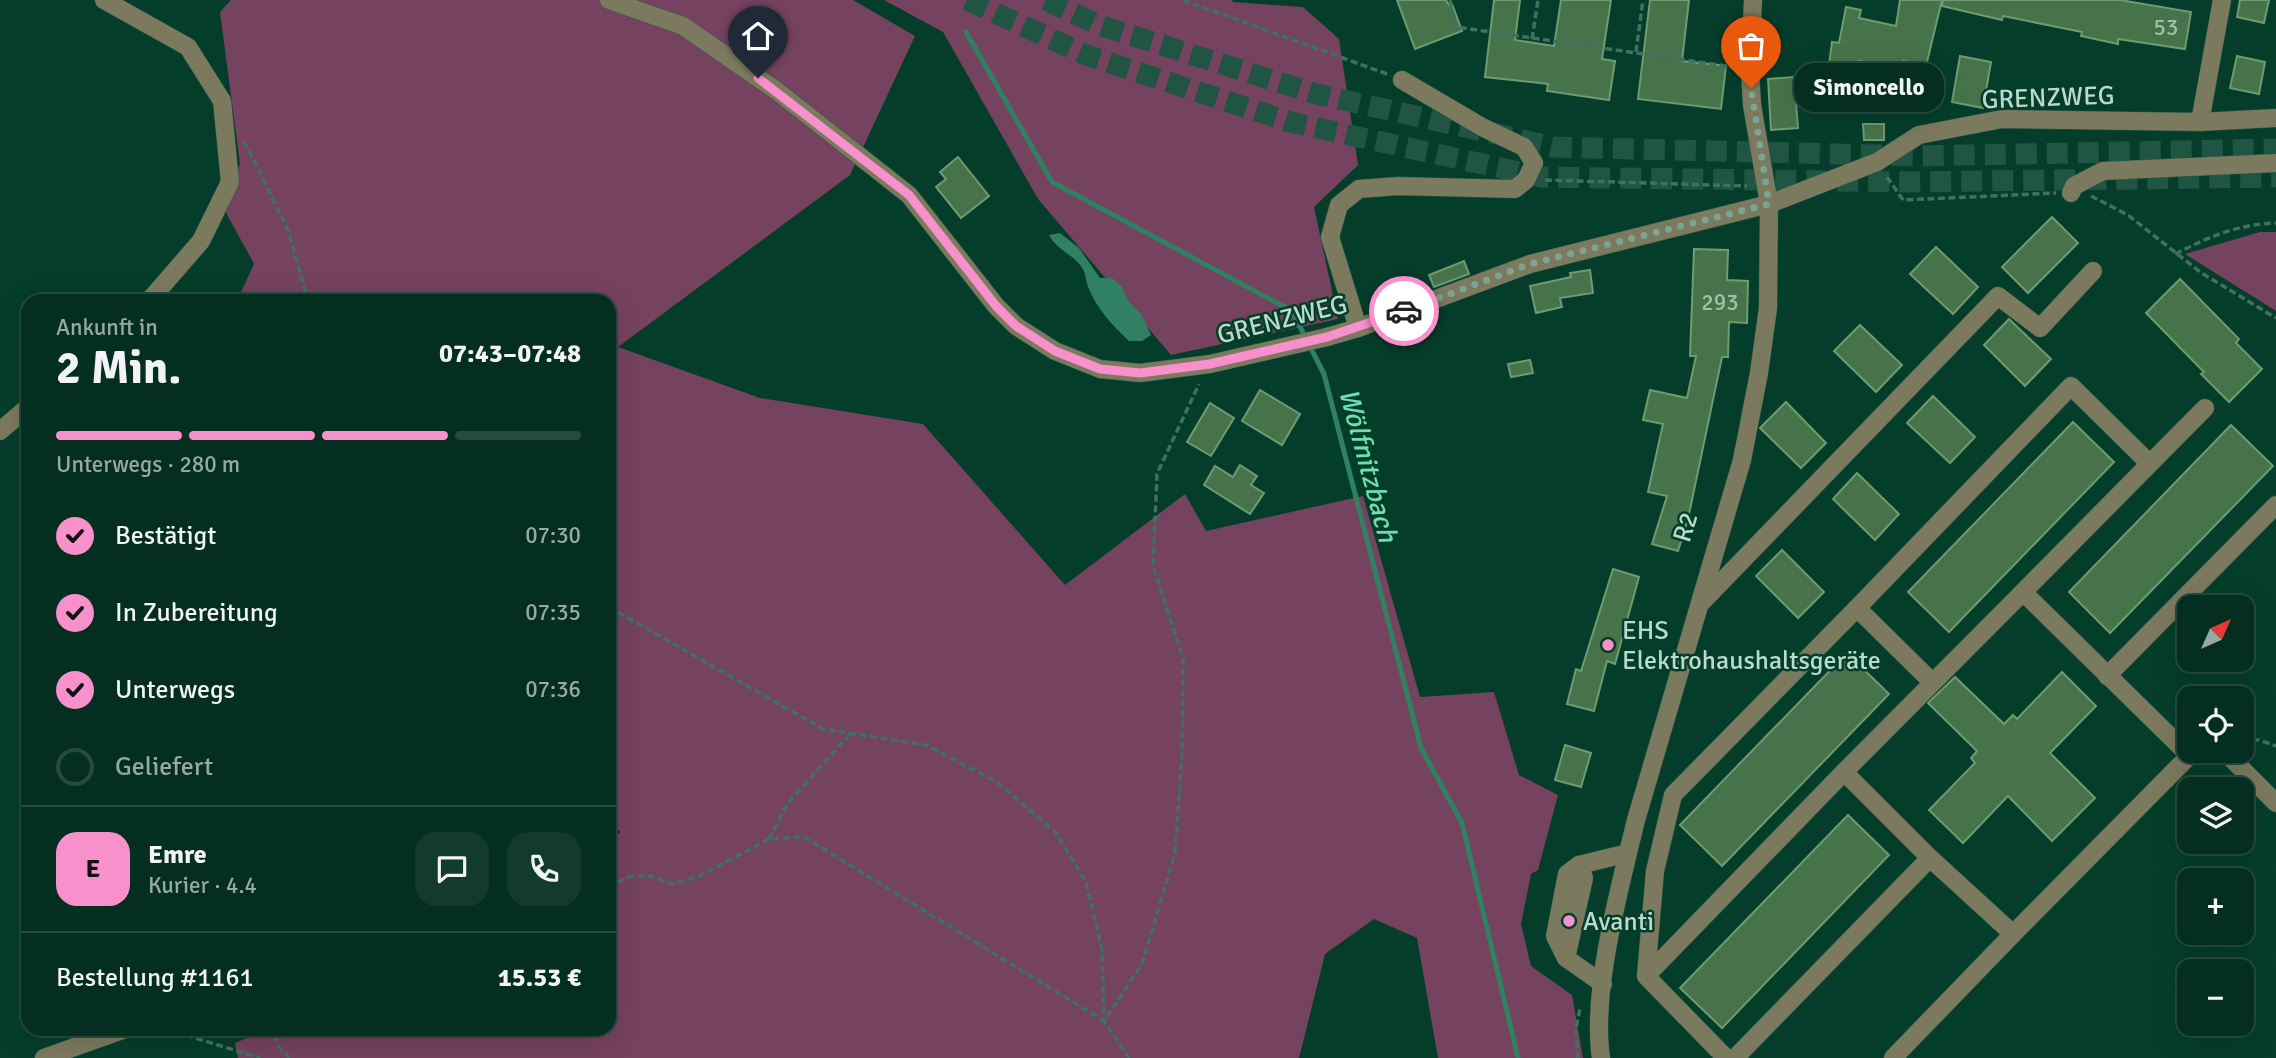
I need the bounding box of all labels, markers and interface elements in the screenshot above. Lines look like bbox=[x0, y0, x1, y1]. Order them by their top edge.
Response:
pin bbox=[728, 6, 788, 78]
house number: 53 bbox=[2154, 13, 2178, 42]
pin bbox=[1721, 16, 1781, 88]
icon: home bbox=[739, 17, 777, 55]
icon: bag bbox=[1732, 27, 1770, 65]
callout: Simoncello bbox=[1793, 64, 1943, 112]
text: Simoncello bbox=[1814, 73, 1924, 102]
street label: GRENZWEG bbox=[1981, 80, 2115, 116]
courier bbox=[1369, 276, 1439, 346]
street label: GRENZWEG bbox=[1214, 288, 1350, 352]
house number: 293 bbox=[1701, 288, 1739, 317]
icon: car bbox=[1385, 292, 1423, 330]
text: Ankunft in bbox=[56, 313, 158, 342]
text: 07:43–07:48 bbox=[439, 338, 581, 370]
text: 2 Min. bbox=[56, 340, 181, 396]
water label: Wölfnitzbach bbox=[1331, 385, 1405, 546]
text: Unterwegs · 280 m bbox=[56, 450, 240, 479]
street label: R2 bbox=[1666, 508, 1706, 546]
icon: check bbox=[56, 517, 94, 555]
text: Bestätigt bbox=[115, 520, 216, 552]
text: 07:30 bbox=[525, 521, 581, 550]
icon: check bbox=[56, 594, 94, 632]
north arrow bbox=[2177, 595, 2254, 672]
map controls bbox=[2177, 595, 2254, 1036]
text: In Zubereitung bbox=[115, 597, 278, 629]
text: 07:35 bbox=[525, 598, 581, 627]
place label: EHS Elektrohaushaltsgeräte bbox=[1622, 615, 1881, 677]
marker: EHS Elektrohaushaltsgeräte bbox=[1600, 637, 1616, 653]
icon: check bbox=[56, 671, 94, 709]
text: Unterwegs bbox=[115, 674, 235, 706]
text: 07:36 bbox=[525, 675, 581, 704]
button: locate bbox=[2177, 686, 2254, 763]
text: Geliefert bbox=[115, 751, 213, 783]
button: layers bbox=[2177, 777, 2254, 854]
button: chat bbox=[415, 832, 489, 906]
button: phone bbox=[507, 832, 581, 906]
text: Emre bbox=[148, 839, 207, 871]
text: E bbox=[86, 853, 100, 885]
button: + bbox=[2177, 868, 2254, 945]
text: Kurier · 4.4 bbox=[148, 871, 257, 900]
place label: Avanti bbox=[1583, 906, 1654, 938]
marker: Avanti bbox=[1561, 913, 1577, 929]
button: − bbox=[2177, 959, 2254, 1036]
text: Bestellung #1161 bbox=[56, 962, 253, 994]
text: 15.53 € bbox=[498, 962, 581, 994]

